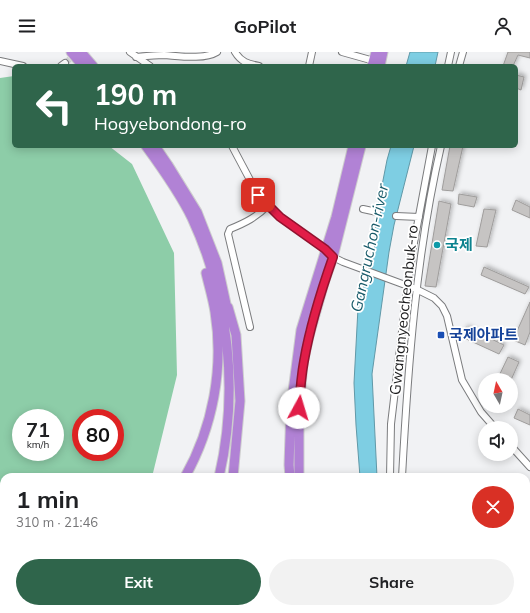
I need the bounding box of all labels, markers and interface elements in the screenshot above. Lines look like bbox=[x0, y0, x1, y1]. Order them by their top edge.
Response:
icon: menu bbox=[16, 15, 38, 37]
text: GoPilot bbox=[234, 15, 296, 38]
icon: person bbox=[492, 15, 514, 37]
text: 190 m bbox=[94, 77, 177, 112]
icon: left bbox=[28, 80, 80, 132]
text: Hogyebondong-ro bbox=[94, 112, 247, 135]
pin bbox=[241, 178, 275, 212]
water label: Gangruchon-river bbox=[346, 181, 393, 314]
icon: arrive bbox=[247, 184, 269, 206]
street label: Gwangnyeocheonbuk-ro bbox=[385, 224, 422, 396]
place label: 국제 bbox=[445, 235, 473, 254]
marker: 국제 bbox=[432, 240, 442, 250]
place label: 국제아파트 bbox=[449, 325, 518, 344]
marker: 국제아파트 bbox=[436, 330, 446, 340]
north arrow bbox=[478, 373, 518, 413]
map controls bbox=[478, 373, 518, 461]
position arrow bbox=[278, 387, 320, 429]
speed limit sign: 80 bbox=[72, 409, 124, 461]
text: 71 bbox=[26, 417, 50, 442]
button: sound bbox=[478, 421, 518, 461]
text: km/h bbox=[27, 438, 49, 451]
text: 1 min bbox=[16, 484, 79, 514]
button: close bbox=[472, 486, 514, 528]
text: 310 m · 21:46 bbox=[16, 514, 98, 530]
button: Exit bbox=[16, 559, 261, 605]
button: Share bbox=[269, 559, 514, 605]

